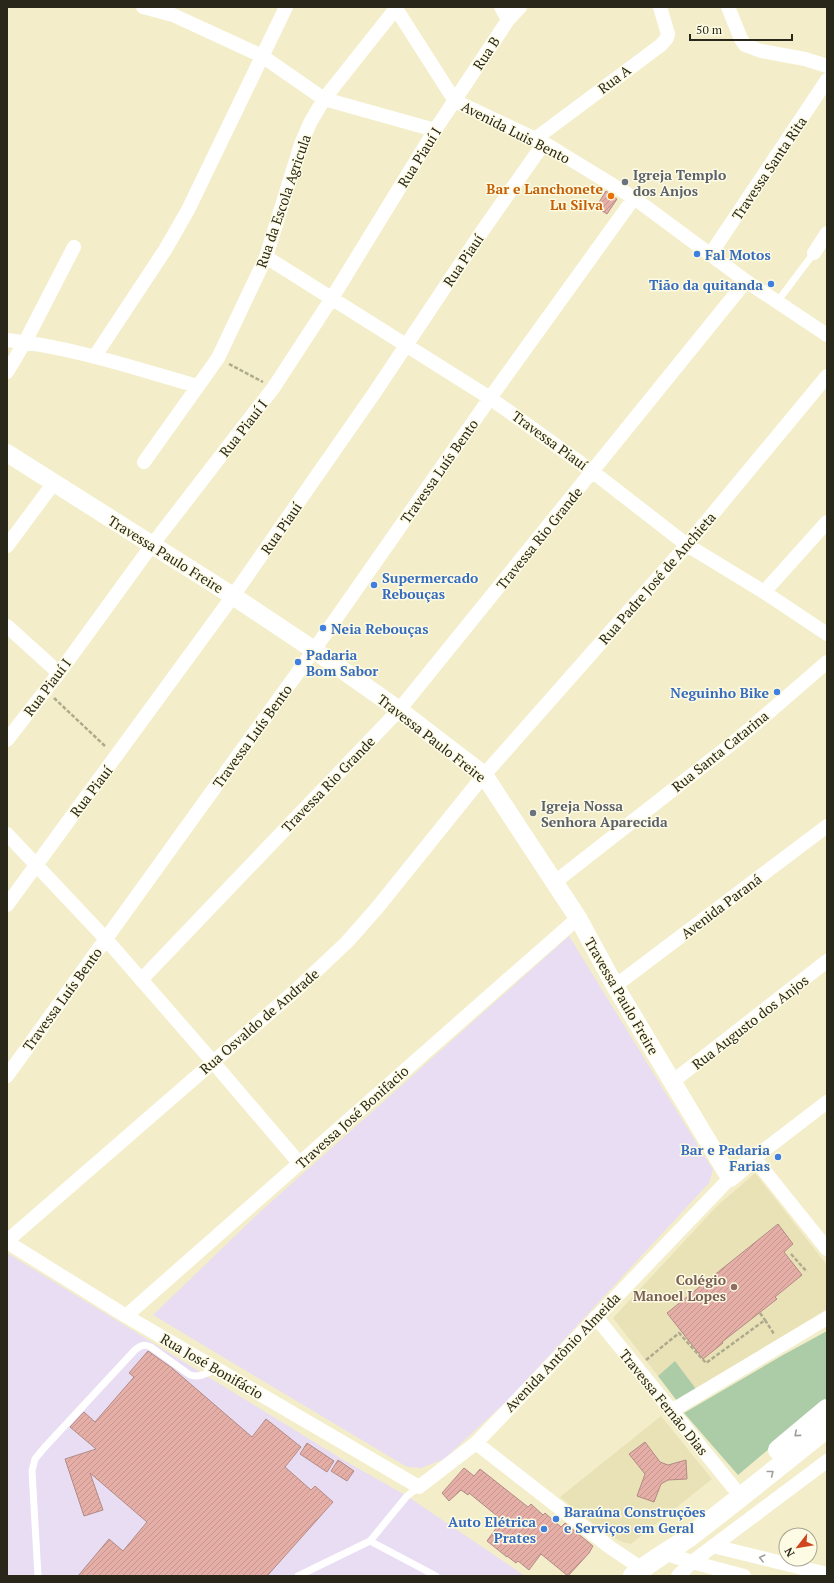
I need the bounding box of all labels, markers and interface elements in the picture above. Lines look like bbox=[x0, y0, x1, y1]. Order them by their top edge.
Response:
scale bar bbox=[690, 16, 792, 42]
text: 50 m bbox=[696, 22, 723, 37]
street label: Rua B bbox=[468, 33, 504, 73]
street label: Rua A bbox=[594, 60, 635, 98]
street label: Avenida Luis Bento bbox=[458, 96, 574, 168]
street label: Travessa Santa Rita bbox=[727, 112, 811, 224]
street label: Rua Piauí I bbox=[393, 123, 445, 191]
street label: Rua da Escola Agricula bbox=[251, 132, 315, 270]
place label: Igreja Templo dos Anjos bbox=[633, 165, 726, 200]
marker: Igreja Templo dos Anjos bbox=[620, 177, 630, 187]
place label: Bar e Lanchonete Lu Silva bbox=[486, 179, 603, 214]
marker: Bar e Lanchonete Lu Silva bbox=[606, 191, 616, 201]
street label: Rua Piauí bbox=[439, 229, 488, 290]
place label: Fal Motos bbox=[705, 245, 771, 264]
marker: Fal Motos bbox=[692, 249, 702, 259]
place label: Tião da quitanda bbox=[649, 275, 763, 294]
marker: Tião da quitanda bbox=[766, 279, 776, 289]
street label: Rua Piauí I bbox=[215, 395, 271, 460]
street label: Travessa Piauí bbox=[508, 406, 592, 474]
street label: Travessa Luís Bento bbox=[396, 415, 482, 527]
street label: Travessa Rio Grande bbox=[492, 483, 586, 593]
street label: Rua Piauí bbox=[256, 498, 306, 558]
street label: Rua Padre José de Anchieta bbox=[594, 508, 720, 648]
street label: Travessa Paulo Freire bbox=[105, 511, 227, 597]
place label: Supermercado Rebouças bbox=[382, 568, 478, 603]
marker: Supermercado Rebouças bbox=[369, 580, 379, 590]
place label: Neia Rebouças bbox=[331, 619, 428, 638]
marker: Neia Rebouças bbox=[318, 623, 328, 633]
place label: Padaria Bom Sabor bbox=[306, 645, 378, 680]
street label: Rua Piauí I bbox=[19, 654, 75, 720]
marker: Padaria Bom Sabor bbox=[293, 657, 303, 667]
street label: Travessa Luís Bento bbox=[208, 680, 296, 792]
place label: Neguinho Bike bbox=[670, 683, 769, 702]
marker: Neguinho Bike bbox=[772, 687, 782, 697]
street label: Travessa Paulo Freire bbox=[374, 690, 490, 786]
street label: Rua Santa Catarina bbox=[668, 706, 772, 796]
street label: Travessa Rio Grande bbox=[277, 732, 379, 836]
street label: Rua Piauí bbox=[66, 761, 117, 820]
place label: Igreja Nossa Senhora Aparecida bbox=[541, 796, 668, 831]
marker: Igreja Nossa Senhora Aparecida bbox=[528, 808, 538, 818]
street label: Avenida Paraná bbox=[677, 869, 765, 943]
street label: Travessa Paulo Freire bbox=[581, 934, 663, 1058]
street label: Travessa Luís Bento bbox=[18, 943, 106, 1055]
street label: Rua Osvaldo de Andrade bbox=[195, 964, 323, 1078]
street label: Rua Augusto dos Anjos bbox=[688, 970, 812, 1074]
street label: Travessa José Bonifacio bbox=[292, 1061, 413, 1173]
place label: Bar e Padaria Farias bbox=[681, 1140, 770, 1175]
marker: Bar e Padaria Farias bbox=[773, 1152, 783, 1162]
place label: Colégio Manoel Lopes bbox=[633, 1270, 726, 1305]
marker: Colégio Manoel Lopes bbox=[729, 1282, 739, 1292]
street label: Avenida Antônio Almeida bbox=[500, 1288, 624, 1416]
street label: Rua José Bonifácio bbox=[157, 1329, 267, 1403]
street label: Travessa Fernão Dias bbox=[615, 1345, 713, 1459]
one-way arrow bbox=[794, 1430, 802, 1437]
one-way arrow bbox=[766, 1470, 774, 1477]
place label: Baraúna Construções e Serviços em Geral bbox=[564, 1502, 706, 1537]
place label: Auto Elétrica Prates bbox=[448, 1512, 536, 1547]
marker: Baraúna Construções e Serviços em Geral bbox=[551, 1514, 561, 1524]
marker: Auto Elétrica Prates bbox=[539, 1524, 549, 1534]
north arrow bbox=[778, 1527, 818, 1567]
text: N bbox=[781, 1544, 798, 1559]
one-way arrow bbox=[759, 1555, 765, 1563]

